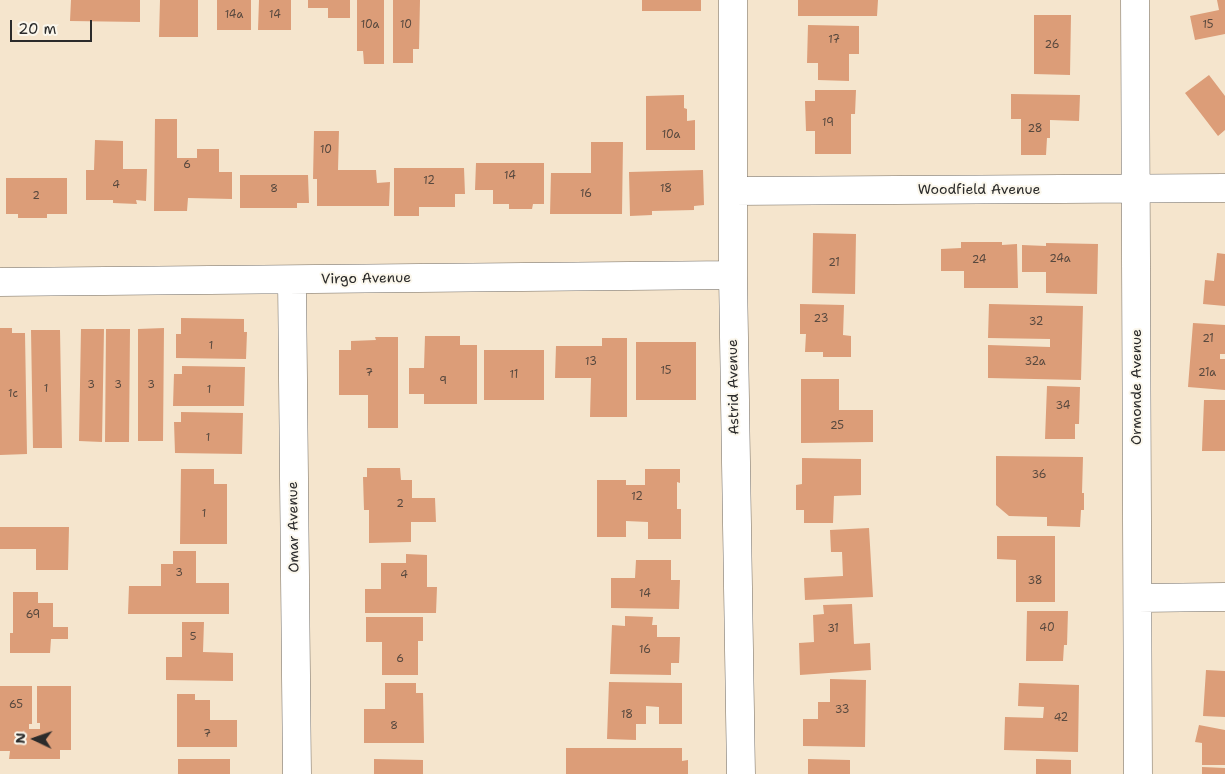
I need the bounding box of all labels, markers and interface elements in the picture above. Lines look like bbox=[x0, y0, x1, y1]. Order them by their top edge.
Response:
house number: 14a bbox=[225, 8, 243, 22]
house number: 14 bbox=[269, 8, 281, 22]
scale bar bbox=[12, 10, 95, 42]
house number: 10a bbox=[361, 18, 379, 32]
house number: 10 bbox=[400, 18, 412, 32]
house number: 15 bbox=[1202, 18, 1214, 32]
text: 20 m bbox=[18, 19, 57, 39]
house number: 17 bbox=[828, 33, 840, 47]
house number: 26 bbox=[1045, 38, 1059, 52]
house number: 19 bbox=[822, 116, 834, 130]
house number: 28 bbox=[1027, 122, 1043, 136]
house number: 10a bbox=[662, 128, 680, 142]
house number: 10 bbox=[320, 143, 332, 157]
house number: 6 bbox=[183, 158, 191, 172]
house number: 14 bbox=[504, 169, 516, 183]
house number: 12 bbox=[423, 174, 435, 188]
house number: 4 bbox=[112, 178, 120, 192]
house number: 8 bbox=[270, 182, 278, 196]
house number: 18 bbox=[660, 182, 672, 196]
street label: Woodfield Avenue bbox=[918, 182, 1040, 198]
house number: 16 bbox=[580, 187, 592, 201]
house number: 2 bbox=[32, 189, 40, 203]
house number: 24a bbox=[1049, 252, 1071, 266]
house number: 24 bbox=[972, 253, 986, 267]
house number: 21 bbox=[828, 256, 840, 270]
street label: Virgo Avenue bbox=[321, 270, 411, 288]
house number: 23 bbox=[814, 312, 828, 326]
house number: 32 bbox=[1029, 315, 1043, 329]
street label: Ormonde Avenue bbox=[1129, 329, 1145, 445]
house number: 21 bbox=[1202, 332, 1214, 346]
house number: 1 bbox=[209, 339, 213, 353]
street label: Astrid Avenue bbox=[725, 339, 743, 435]
house number: 13 bbox=[585, 355, 597, 369]
house number: 32a bbox=[1024, 355, 1046, 369]
house number: 15 bbox=[660, 364, 672, 378]
house number: 7 bbox=[365, 366, 373, 380]
house number: 21a bbox=[1198, 366, 1216, 380]
house number: 11 bbox=[510, 368, 518, 382]
house number: 9 bbox=[439, 374, 447, 388]
house number: 3 bbox=[87, 378, 95, 392]
house number: 3 bbox=[114, 378, 122, 392]
house number: 3 bbox=[147, 378, 155, 392]
house number: 1 bbox=[44, 382, 48, 396]
house number: 1 bbox=[207, 383, 211, 397]
house number: 1c bbox=[8, 387, 18, 401]
house number: 34 bbox=[1056, 399, 1070, 413]
house number: 25 bbox=[830, 419, 844, 433]
house number: 1 bbox=[206, 431, 210, 445]
house number: 36 bbox=[1031, 468, 1047, 482]
street label: Omar Avenue bbox=[285, 481, 303, 573]
house number: 12 bbox=[631, 490, 643, 504]
house number: 2 bbox=[396, 497, 404, 511]
house number: 1 bbox=[202, 507, 206, 521]
house number: 3 bbox=[175, 566, 183, 580]
house number: 4 bbox=[400, 568, 408, 582]
house number: 38 bbox=[1027, 574, 1043, 588]
house number: 14 bbox=[639, 587, 651, 601]
house number: 69 bbox=[26, 608, 40, 622]
house number: 40 bbox=[1039, 621, 1055, 635]
house number: 31 bbox=[827, 622, 839, 636]
house number: 5 bbox=[190, 630, 196, 644]
house number: 16 bbox=[639, 643, 651, 657]
house number: 6 bbox=[396, 652, 404, 666]
house number: 65 bbox=[9, 698, 23, 712]
house number: 33 bbox=[835, 703, 849, 717]
house number: 18 bbox=[621, 708, 633, 722]
house number: 42 bbox=[1054, 711, 1068, 725]
north arrow bbox=[10, 714, 60, 764]
house number: 8 bbox=[390, 719, 398, 733]
house number: 7 bbox=[203, 727, 211, 741]
text: N bbox=[11, 732, 29, 744]

